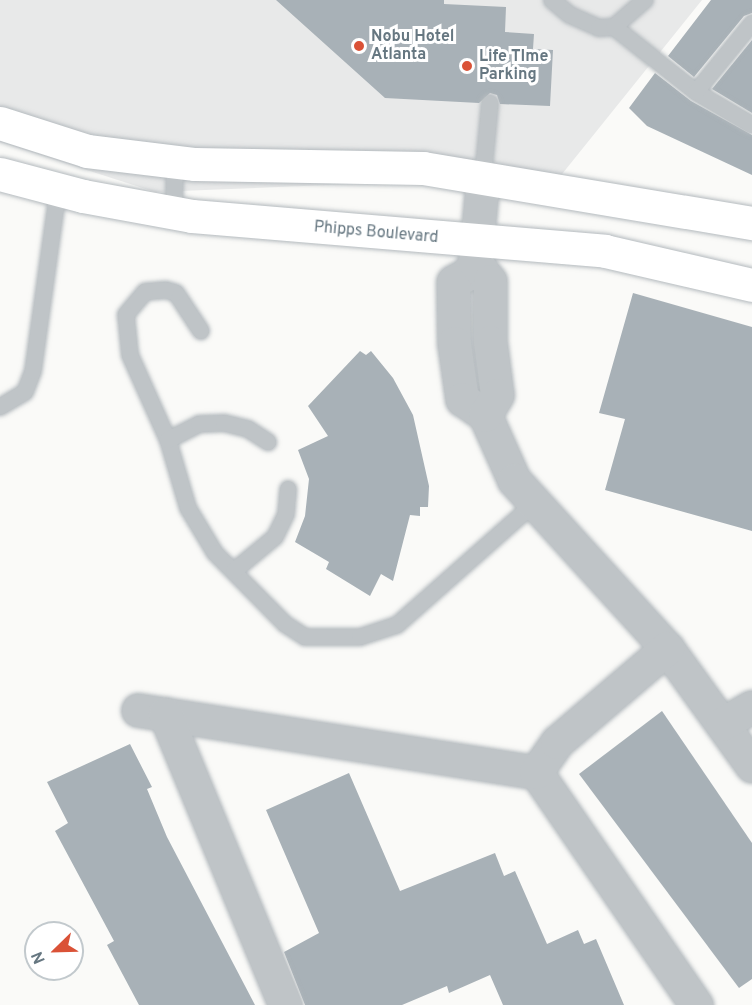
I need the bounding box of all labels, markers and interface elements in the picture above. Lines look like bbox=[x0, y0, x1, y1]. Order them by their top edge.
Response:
place label: Nobu Hotel Atlanta bbox=[371, 27, 454, 65]
marker: Nobu Hotel Atlanta bbox=[352, 39, 366, 53]
place label: Life TIme Parking bbox=[479, 47, 548, 85]
marker: Life TIme Parking bbox=[460, 59, 474, 73]
street label: Phipps Boulevard bbox=[313, 218, 439, 248]
north arrow bbox=[24, 921, 84, 981]
text: N bbox=[28, 948, 51, 966]

